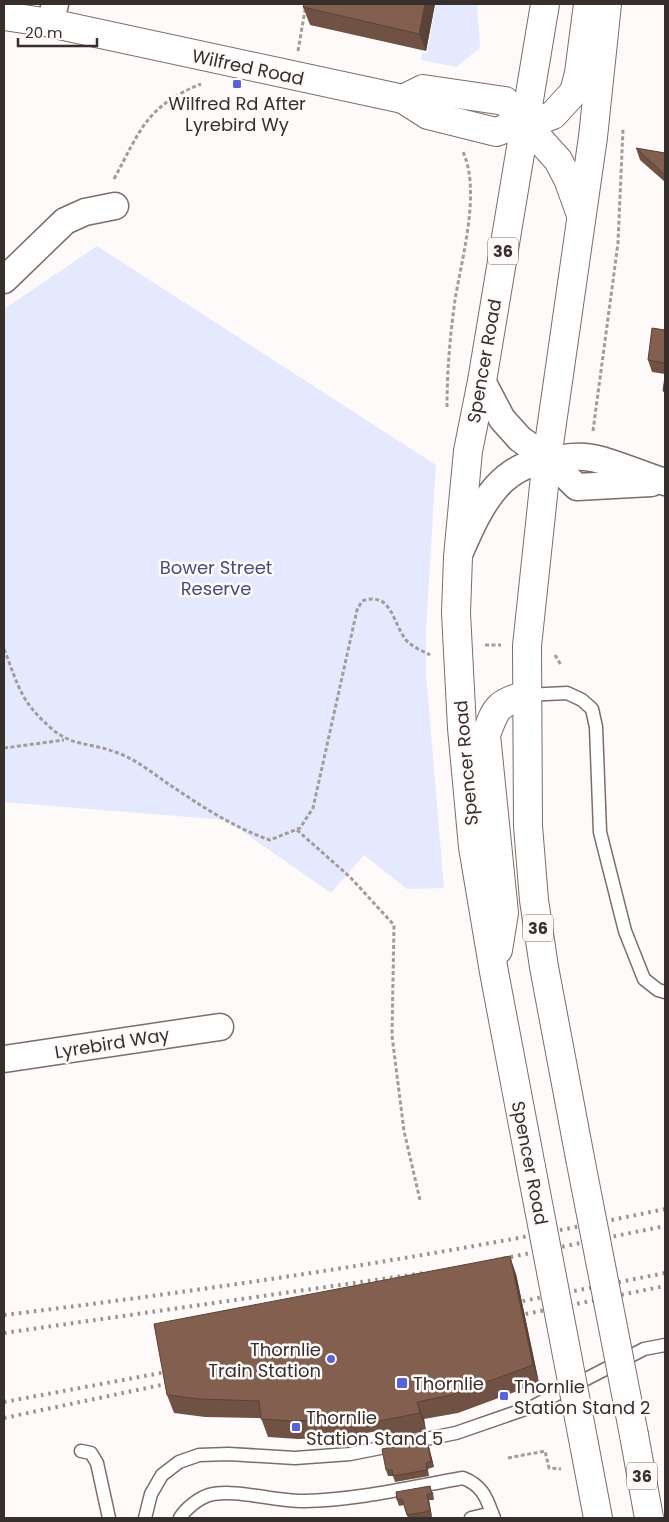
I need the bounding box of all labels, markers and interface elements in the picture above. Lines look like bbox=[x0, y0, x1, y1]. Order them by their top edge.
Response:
scale bar bbox=[18, 15, 96, 47]
text: 20 m bbox=[25, 22, 63, 43]
street label: Wilfred Road bbox=[190, 43, 306, 91]
marker: Wilfred Rd After Lyrebird Wy bbox=[231, 78, 243, 90]
place label: Wilfred Rd After Lyrebird Wy bbox=[168, 91, 306, 137]
road number: 36 bbox=[488, 238, 518, 264]
street label: Spencer Road bbox=[461, 297, 507, 425]
park label: Bower Street Reserve bbox=[160, 555, 272, 601]
street label: Spencer Road bbox=[448, 699, 484, 827]
road number: 36 bbox=[523, 914, 553, 941]
street label: Lyrebird Way bbox=[53, 1022, 171, 1064]
street label: Spencer Road bbox=[506, 1099, 554, 1227]
place label: Thornlie Train Station bbox=[208, 1337, 321, 1383]
marker: Thornlie Train Station bbox=[325, 1353, 337, 1365]
place label: Thornlie bbox=[413, 1371, 484, 1396]
place label: Thornlie Station Stand 2 bbox=[514, 1374, 650, 1420]
marker: Thornlie bbox=[395, 1376, 409, 1390]
marker: Thornlie Station Stand 2 bbox=[498, 1390, 510, 1402]
place label: Thornlie Station Stand 5 bbox=[306, 1405, 443, 1451]
marker: Thornlie Station Stand 5 bbox=[290, 1421, 302, 1433]
road number: 36 bbox=[627, 1462, 657, 1490]

